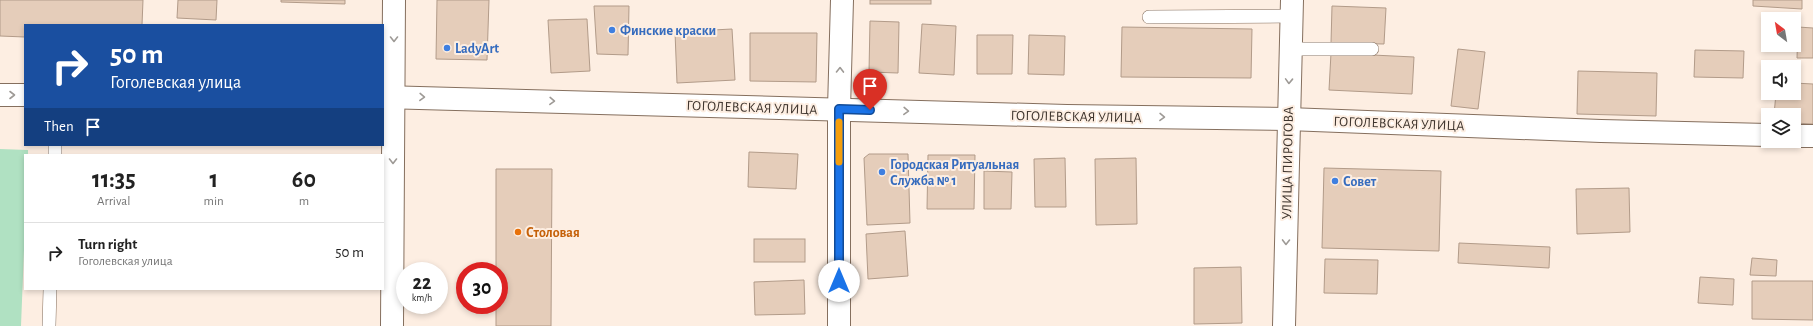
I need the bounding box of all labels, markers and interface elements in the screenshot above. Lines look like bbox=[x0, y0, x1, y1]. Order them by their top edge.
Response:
north arrow bbox=[1761, 12, 1801, 52]
map controls bbox=[1761, 12, 1801, 148]
place label: Финские краски bbox=[620, 24, 716, 38]
marker: Финские краски bbox=[607, 25, 617, 35]
one-way arrow bbox=[390, 36, 398, 42]
icon: right bbox=[44, 40, 96, 92]
text: 50 m bbox=[110, 41, 164, 69]
place label: LadyArt bbox=[455, 42, 499, 56]
marker: LadyArt bbox=[442, 43, 452, 53]
button: sound bbox=[1761, 60, 1801, 100]
one-way arrow bbox=[836, 67, 844, 73]
pin bbox=[853, 69, 887, 110]
text: Гоголевская улица bbox=[110, 74, 241, 92]
icon: arrive bbox=[859, 75, 881, 97]
one-way arrow bbox=[1285, 78, 1294, 84]
one-way arrow bbox=[10, 91, 16, 99]
one-way arrow bbox=[419, 93, 425, 102]
one-way arrow bbox=[549, 97, 555, 105]
street label: ГОГОЛЕВСКАЯ УЛИЦА bbox=[686, 99, 818, 117]
street label: УЛИЦА ПИРОГОВА bbox=[1280, 106, 1296, 220]
one-way arrow bbox=[903, 107, 909, 115]
button: layers bbox=[1761, 108, 1801, 148]
street label: ГОГОЛЕВСКАЯ УЛИЦА bbox=[1010, 109, 1142, 125]
one-way arrow bbox=[1159, 113, 1165, 121]
street label: ГОГОЛЕВСКАЯ УЛИЦА bbox=[1333, 115, 1465, 133]
icon: arrive bbox=[82, 116, 104, 138]
text: Then bbox=[44, 119, 74, 134]
one-way arrow bbox=[389, 158, 397, 164]
place label: Городская Ритуальная Служба № 1 bbox=[890, 158, 1019, 188]
marker: Городская Ритуальная Служба № 1 bbox=[877, 167, 887, 177]
text: 11:35 bbox=[92, 168, 136, 192]
text: 1 bbox=[209, 168, 218, 192]
text: 60 bbox=[292, 168, 316, 192]
place label: Совет bbox=[1343, 175, 1377, 189]
marker: Совет bbox=[1330, 176, 1340, 186]
text: Arrival bbox=[97, 195, 131, 208]
text: min bbox=[204, 195, 224, 208]
text: m bbox=[299, 195, 309, 208]
place label: Столовая bbox=[526, 226, 580, 240]
marker: Столовая bbox=[513, 227, 523, 237]
text: Turn right bbox=[78, 237, 137, 252]
one-way arrow bbox=[1282, 239, 1290, 245]
icon: right bbox=[44, 242, 66, 264]
text: 50 m bbox=[335, 245, 364, 260]
text: Гоголевская улица bbox=[78, 255, 173, 268]
position arrow bbox=[818, 260, 860, 302]
speed limit sign: 30 bbox=[456, 262, 508, 314]
text: 22 bbox=[413, 273, 431, 293]
text: km/h bbox=[412, 293, 432, 303]

